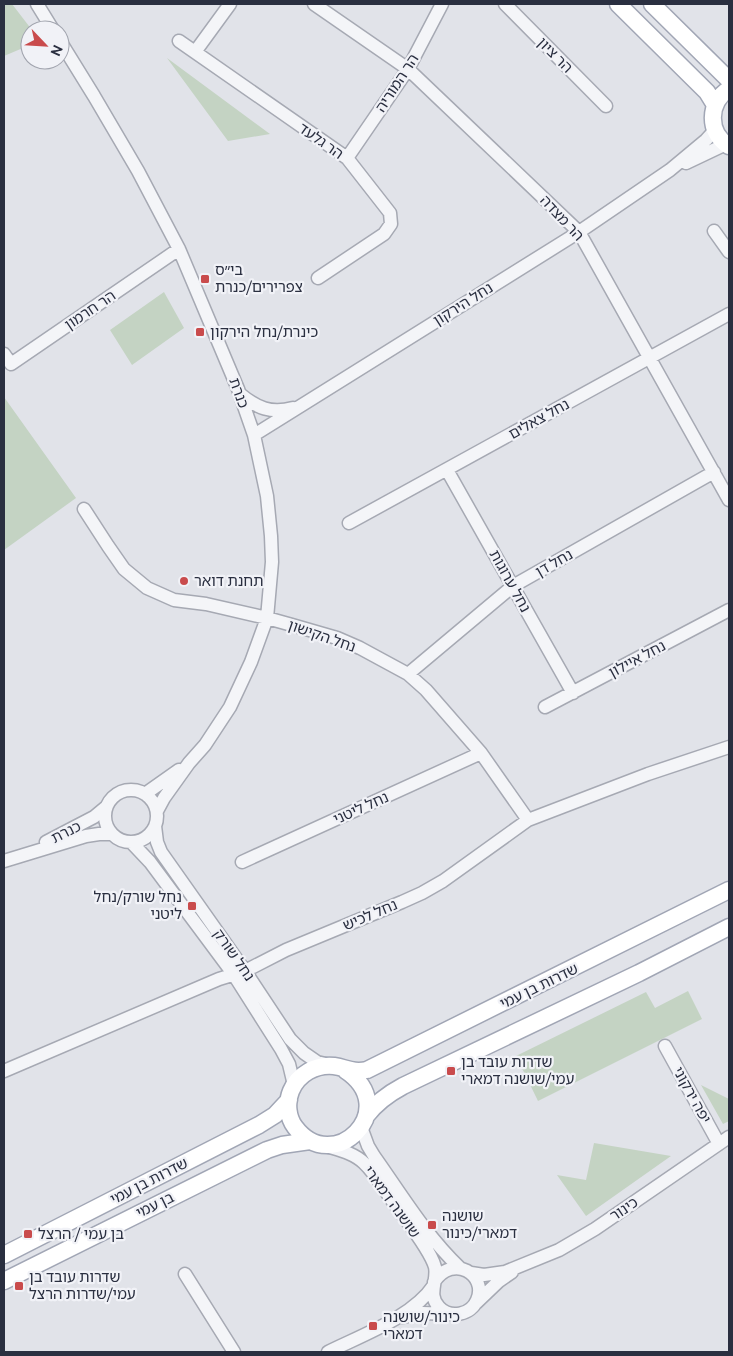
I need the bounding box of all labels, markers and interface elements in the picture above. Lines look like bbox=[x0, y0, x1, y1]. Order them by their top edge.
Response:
north arrow bbox=[20, 20, 70, 70]
street label: הר ציון bbox=[534, 34, 576, 76]
text: N bbox=[47, 42, 66, 59]
street label: הר המוריה bbox=[372, 51, 422, 115]
street label: הר גלעד bbox=[296, 119, 347, 162]
street label: הר מצדה bbox=[537, 191, 588, 244]
place label: בי״ס צפרירים/כנרת bbox=[215, 261, 303, 295]
marker: בי״ס צפרירים/כנרת bbox=[199, 273, 211, 285]
street label: נחל הירקון bbox=[430, 279, 496, 329]
street label: הר חרמון bbox=[61, 286, 118, 333]
place label: כינרת/נחל הירקון bbox=[210, 323, 319, 340]
marker: כינרת/נחל הירקון bbox=[194, 326, 206, 338]
street label: כנרת bbox=[226, 375, 253, 411]
street label: נחל צאלים bbox=[506, 395, 572, 442]
street label: נחל דן bbox=[532, 545, 575, 580]
street label: נחל ערוגות bbox=[486, 547, 534, 615]
place label: תחנת דואר bbox=[194, 572, 264, 589]
marker: תחנת דואר bbox=[178, 575, 190, 587]
street label: נחל הקישון bbox=[286, 616, 358, 655]
street label: נחל איילון bbox=[605, 636, 668, 681]
street label: נחל ליטני bbox=[331, 788, 391, 827]
street label: כנרת bbox=[48, 817, 84, 846]
place label: נחל שורק/נחל ליטני bbox=[94, 888, 182, 922]
street label: נחל לכיש bbox=[340, 895, 400, 934]
marker: נחל שורק/נחל ליטני bbox=[186, 900, 198, 912]
street label: נחל שורק bbox=[210, 925, 258, 984]
street label: שדרות בן עמי bbox=[497, 959, 581, 1012]
place label: שדרות עובד בן עמי/שושנה דמארי bbox=[461, 1053, 574, 1087]
street label: יפה ירקוני bbox=[670, 1064, 715, 1126]
marker: שדרות עובד בן עמי/שושנה דמארי bbox=[445, 1065, 457, 1077]
street label: שדרות בן עמי bbox=[107, 1154, 191, 1208]
street label: שושנה דמארי bbox=[361, 1163, 424, 1241]
street label: בן עמי bbox=[133, 1188, 177, 1222]
street label: כינור bbox=[607, 1193, 641, 1224]
place label: שושנה דמארי/כינור bbox=[442, 1207, 517, 1241]
marker: שושנה דמארי/כינור bbox=[426, 1219, 438, 1231]
place label: בן עמי / הרצל bbox=[38, 1225, 124, 1242]
marker: בן עמי / הרצל bbox=[22, 1228, 34, 1240]
place label: שדרות עובד בן עמי/שדרות הרצל bbox=[29, 1268, 136, 1302]
marker: שדרות עובד בן עמי/שדרות הרצל bbox=[13, 1280, 25, 1292]
place label: כינור/שושנה דמארי bbox=[383, 1308, 460, 1342]
marker: כינור/שושנה דמארי bbox=[367, 1320, 379, 1332]

